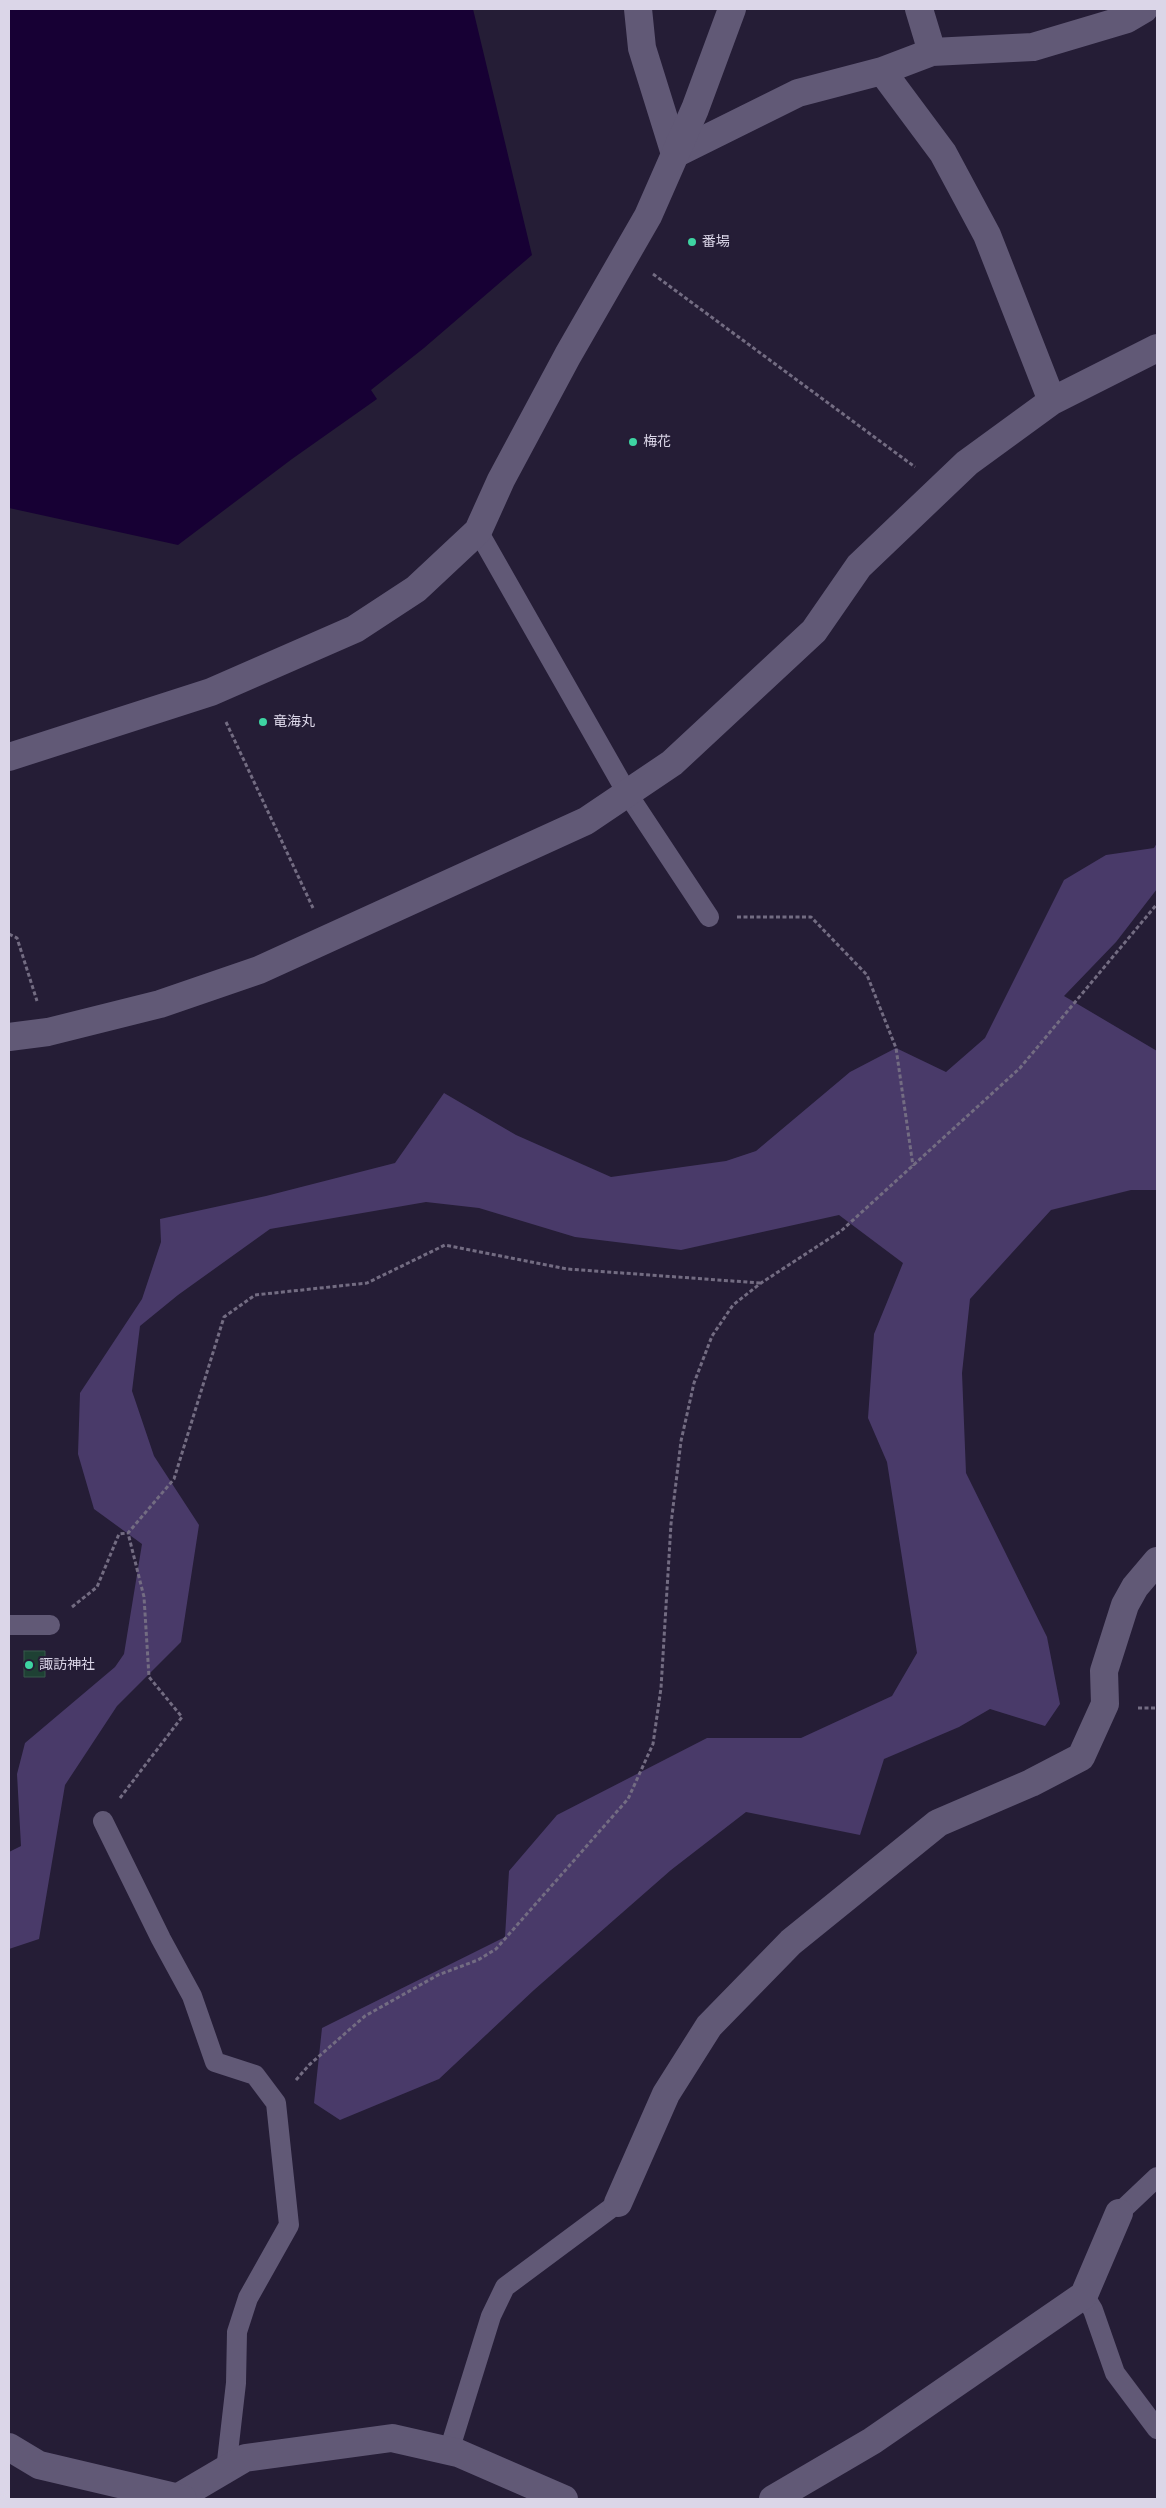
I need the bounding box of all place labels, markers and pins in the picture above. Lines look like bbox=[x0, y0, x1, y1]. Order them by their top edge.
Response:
place label: 番場 bbox=[702, 234, 730, 250]
marker: 番場 bbox=[686, 236, 698, 248]
place label: 梅花 bbox=[643, 434, 671, 450]
marker: 梅花 bbox=[627, 436, 639, 448]
place label: 竜海丸 bbox=[273, 714, 315, 730]
marker: 竜海丸 bbox=[257, 716, 269, 728]
place label: 諏訪神社 bbox=[39, 1657, 95, 1673]
marker: 諏訪神社 bbox=[23, 1659, 35, 1671]

